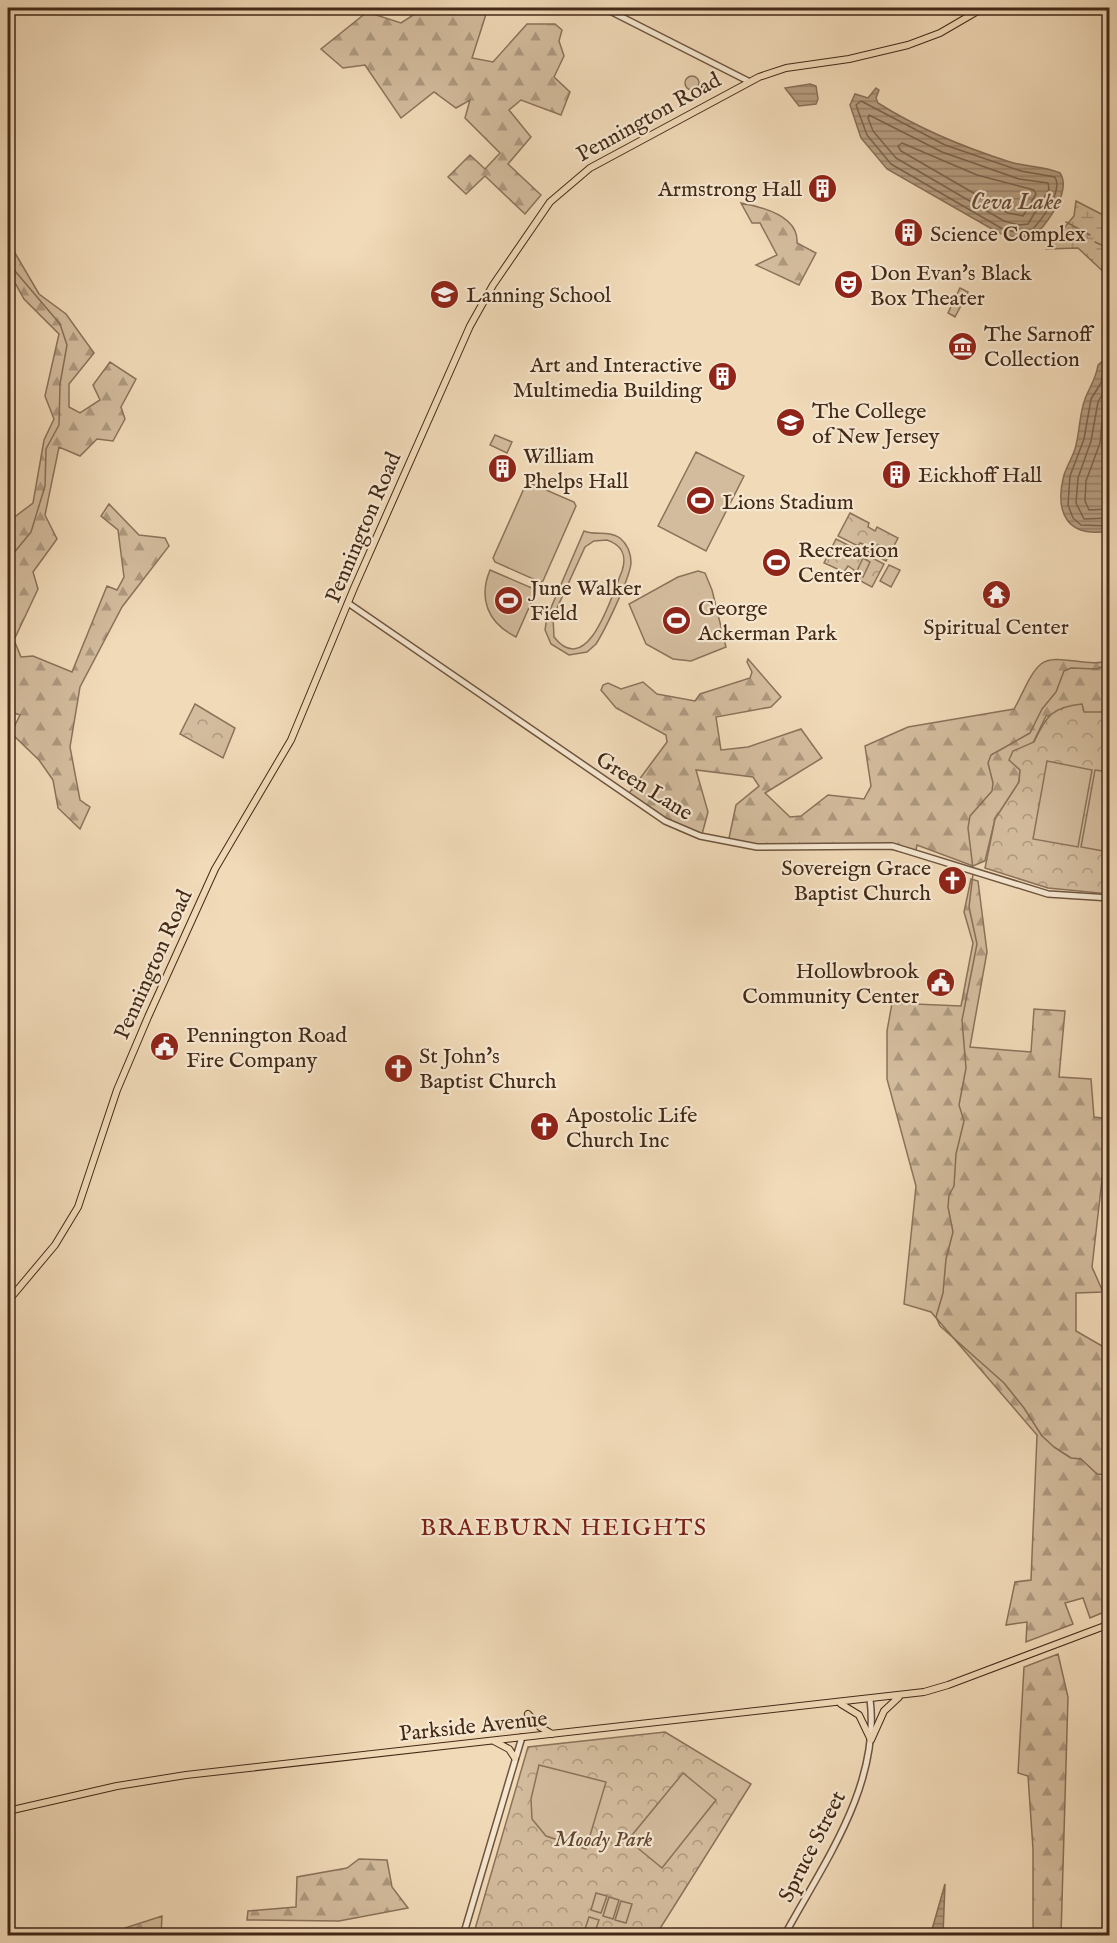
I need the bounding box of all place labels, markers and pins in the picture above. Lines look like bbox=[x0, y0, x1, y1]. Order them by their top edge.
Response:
building icon: Armstrong Hall bbox=[807, 172, 839, 204]
place label: Armstrong Hall bbox=[657, 176, 802, 204]
building icon: Science Complex bbox=[893, 217, 925, 249]
place label: Science Complex bbox=[930, 221, 1086, 249]
place label: Don Evan's Black Box Theater bbox=[870, 260, 1032, 313]
theatre icon: Don Evan's Black Box Theater bbox=[833, 269, 865, 301]
school or university icon: Lanning School bbox=[429, 278, 461, 310]
place label: Lanning School bbox=[466, 282, 611, 310]
place label: The Sarnoff Collection bbox=[984, 321, 1095, 374]
museum icon: The Sarnoff Collection bbox=[947, 330, 979, 362]
place label: Art and Interactive Multimedia Building bbox=[513, 352, 703, 405]
building icon: Art and Interactive Multimedia Building bbox=[707, 361, 739, 393]
place label: The College of New Jersey bbox=[812, 398, 940, 451]
school or university icon: The College of New Jersey bbox=[775, 407, 807, 439]
place label: William Phelps Hall bbox=[523, 443, 628, 496]
building icon: William Phelps Hall bbox=[486, 452, 518, 484]
building icon: Eickhoff Hall bbox=[881, 458, 913, 490]
place label: Eickhoff Hall bbox=[918, 462, 1042, 490]
sports icon: Lions Stadium bbox=[685, 485, 717, 517]
place label: Lions Stadium bbox=[722, 489, 854, 517]
place label: Recreation Center bbox=[798, 537, 899, 590]
sports icon: Recreation Center bbox=[761, 546, 793, 578]
place label: June Walker Field bbox=[527, 575, 641, 628]
temple icon: Spiritual Center bbox=[980, 578, 1012, 610]
sports icon: June Walker Field bbox=[493, 584, 525, 616]
place label: George Ackerman Park bbox=[697, 595, 837, 648]
sports icon: George Ackerman Park bbox=[661, 604, 693, 636]
place label: Spiritual Center bbox=[923, 614, 1069, 642]
place label: Sovereign Grace Baptist Church bbox=[781, 855, 931, 908]
church icon: Sovereign Grace Baptist Church bbox=[936, 864, 968, 896]
place label: Hollowbrook Community Center bbox=[742, 958, 919, 1011]
public building icon: Hollowbrook Community Center bbox=[924, 967, 956, 999]
place label: Pennington Road Fire Company bbox=[186, 1022, 347, 1075]
public building icon: Pennington Road Fire Company bbox=[149, 1031, 181, 1063]
place label: St John's Baptist Church bbox=[419, 1043, 557, 1096]
church icon: St John's Baptist Church bbox=[382, 1052, 414, 1084]
place label: Apostolic Life Church Inc bbox=[565, 1102, 697, 1155]
church icon: Apostolic Life Church Inc bbox=[529, 1111, 561, 1143]

